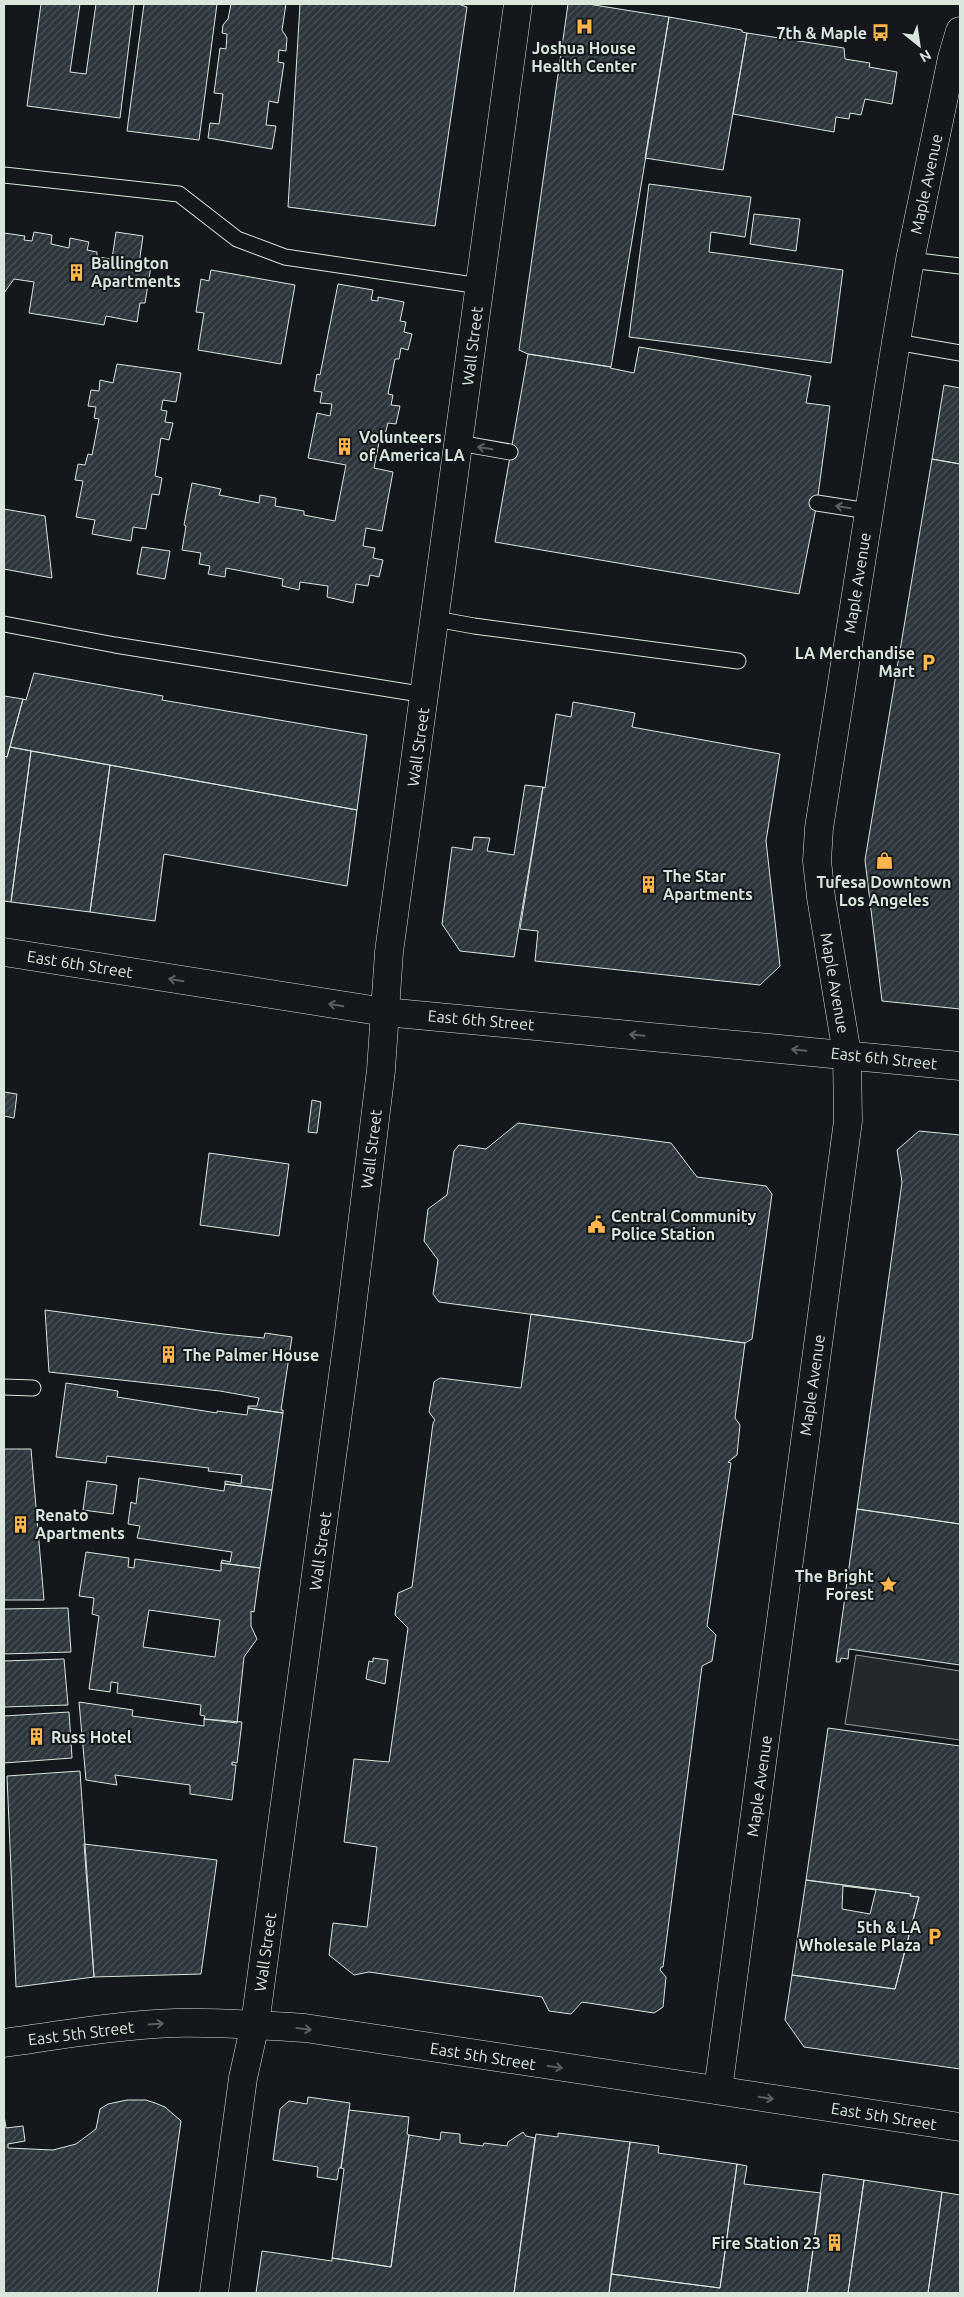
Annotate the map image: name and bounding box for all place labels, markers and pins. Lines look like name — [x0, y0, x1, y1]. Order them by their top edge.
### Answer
hospital icon: Joshua House Health Center — [574, 16, 594, 36]
bus stop icon: 7th & Maple — [871, 23, 891, 43]
place label: 7th & Maple — [776, 24, 867, 42]
place label: Joshua House Health Center — [531, 39, 637, 75]
place label: Ballington Apartments — [91, 254, 181, 290]
building icon: Ballington Apartments — [67, 262, 87, 282]
place label: Volunteers of America LA — [359, 428, 466, 464]
building icon: Volunteers of America LA — [335, 436, 355, 456]
place label: LA Merchandise Mart — [795, 644, 915, 680]
parking icon: LA Merchandise Mart — [919, 652, 939, 672]
shop icon: Tufesa Downtown Los Angeles — [874, 850, 894, 870]
place label: The Star Apartments — [663, 867, 753, 903]
place label: Tufesa Downtown Los Angeles — [817, 873, 951, 909]
building icon: The Star Apartments — [639, 875, 659, 895]
place label: Central Community Police Station — [611, 1207, 757, 1243]
public building icon: Central Community Police Station — [587, 1215, 607, 1235]
building icon: The Palmer House — [159, 1345, 179, 1365]
place label: The Palmer House — [183, 1346, 319, 1364]
place label: Renato Apartments — [35, 1506, 125, 1542]
building icon: Renato Apartments — [11, 1514, 31, 1534]
place label: The Bright Forest — [795, 1567, 874, 1603]
place icon: The Bright Forest — [878, 1575, 898, 1595]
building icon: Russ Hotel — [27, 1727, 47, 1747]
place label: Russ Hotel — [51, 1728, 132, 1746]
place label: 5th & LA Wholesale Plaza — [799, 1918, 922, 1954]
parking icon: 5th & LA Wholesale Plaza — [925, 1926, 945, 1946]
building icon: Fire Station 23 — [825, 2233, 845, 2253]
place label: Fire Station 23 — [711, 2234, 821, 2252]

